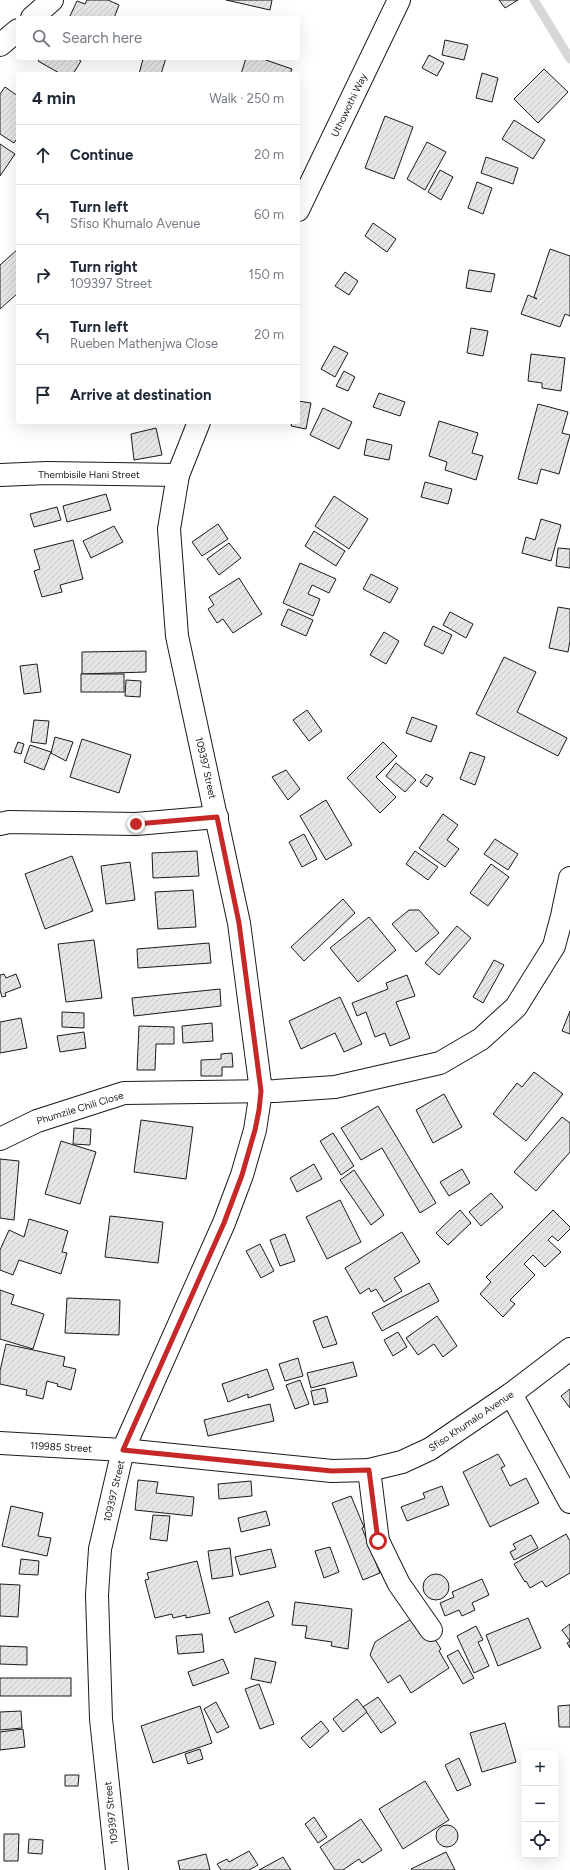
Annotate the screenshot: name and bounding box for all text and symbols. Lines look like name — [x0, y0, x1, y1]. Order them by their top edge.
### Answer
search box — [16, 16, 300, 60]
icon: search — [30, 27, 52, 49]
text: Search here — [62, 29, 142, 47]
street label: Uthowothi Way — [328, 70, 370, 139]
text: 4 min — [32, 88, 76, 108]
text: Walk · 250 m — [209, 91, 284, 106]
icon: ahead — [32, 144, 54, 166]
text: Continue — [70, 146, 133, 164]
text: 20 m — [254, 147, 284, 162]
text: Turn left — [70, 198, 128, 216]
icon: left — [32, 204, 54, 226]
text: 60 m — [254, 207, 284, 222]
text: Sfiso Khumalo Avenue — [70, 216, 200, 231]
text: Turn right — [70, 258, 138, 276]
icon: right — [32, 264, 54, 286]
text: 150 m — [249, 267, 284, 282]
text: 109397 Street — [70, 276, 152, 291]
text: Turn left — [70, 318, 128, 336]
icon: left — [32, 324, 54, 346]
text: 20 m — [254, 327, 284, 342]
text: Rueben Mathenjwa Close — [70, 336, 218, 351]
icon: arrive — [32, 384, 54, 406]
text: Arrive at destination — [70, 386, 211, 404]
street label: Thembisile Hani Street — [38, 468, 140, 481]
street label: 109397 Street — [193, 736, 219, 800]
route end — [127, 815, 145, 833]
street label: Phumzile Chili Close — [35, 1088, 126, 1127]
street label: Sfiso Khumalo Avenue — [426, 1387, 517, 1454]
street label: 119985 Street — [30, 1439, 92, 1455]
street label: 109397 Street — [101, 1459, 127, 1523]
route start — [369, 1532, 387, 1550]
map controls — [522, 1750, 558, 1858]
button: + — [522, 1750, 558, 1786]
street label: 109397 Street — [101, 1781, 121, 1845]
button: − — [522, 1786, 558, 1822]
button: locate — [522, 1822, 558, 1858]

